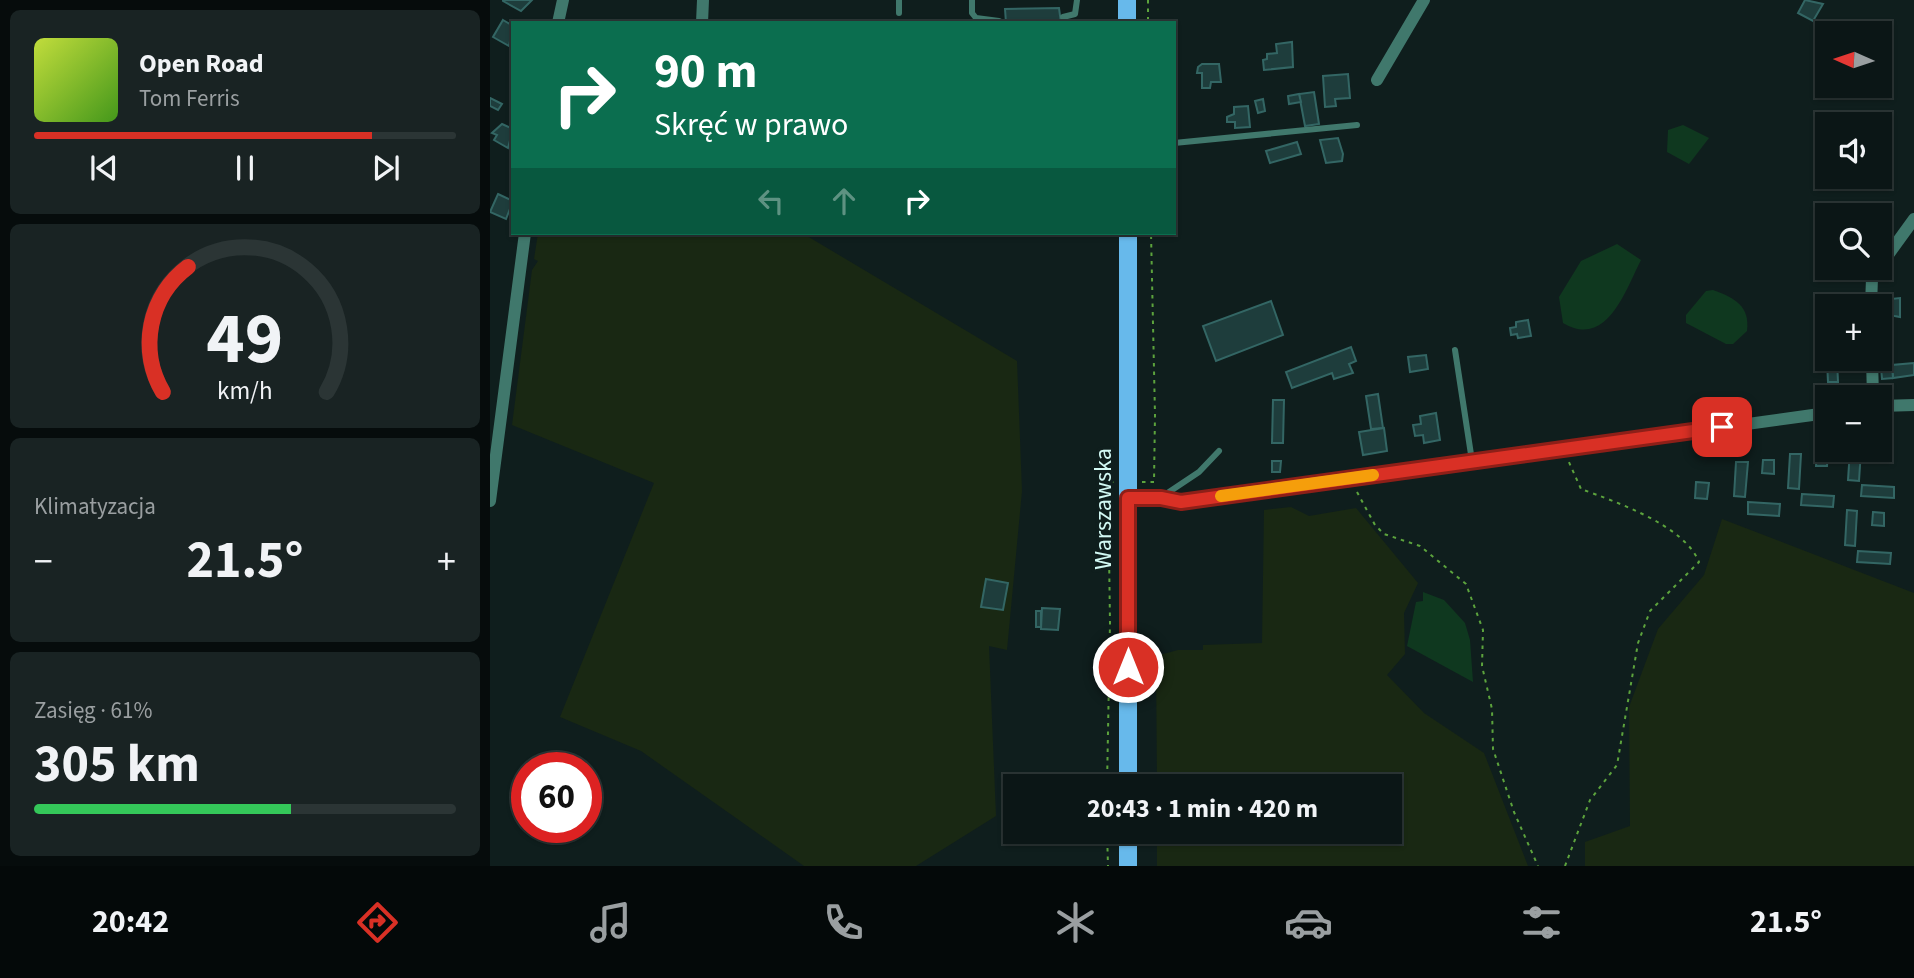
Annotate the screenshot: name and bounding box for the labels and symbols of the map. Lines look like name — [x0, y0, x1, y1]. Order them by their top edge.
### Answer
north arrow — [1815, 21, 1892, 98]
pin — [1692, 397, 1752, 457]
street label: Warszawska — [1086, 448, 1121, 570]
position arrow — [1091, 630, 1165, 704]
speed limit sign: 60 — [511, 752, 602, 843]

